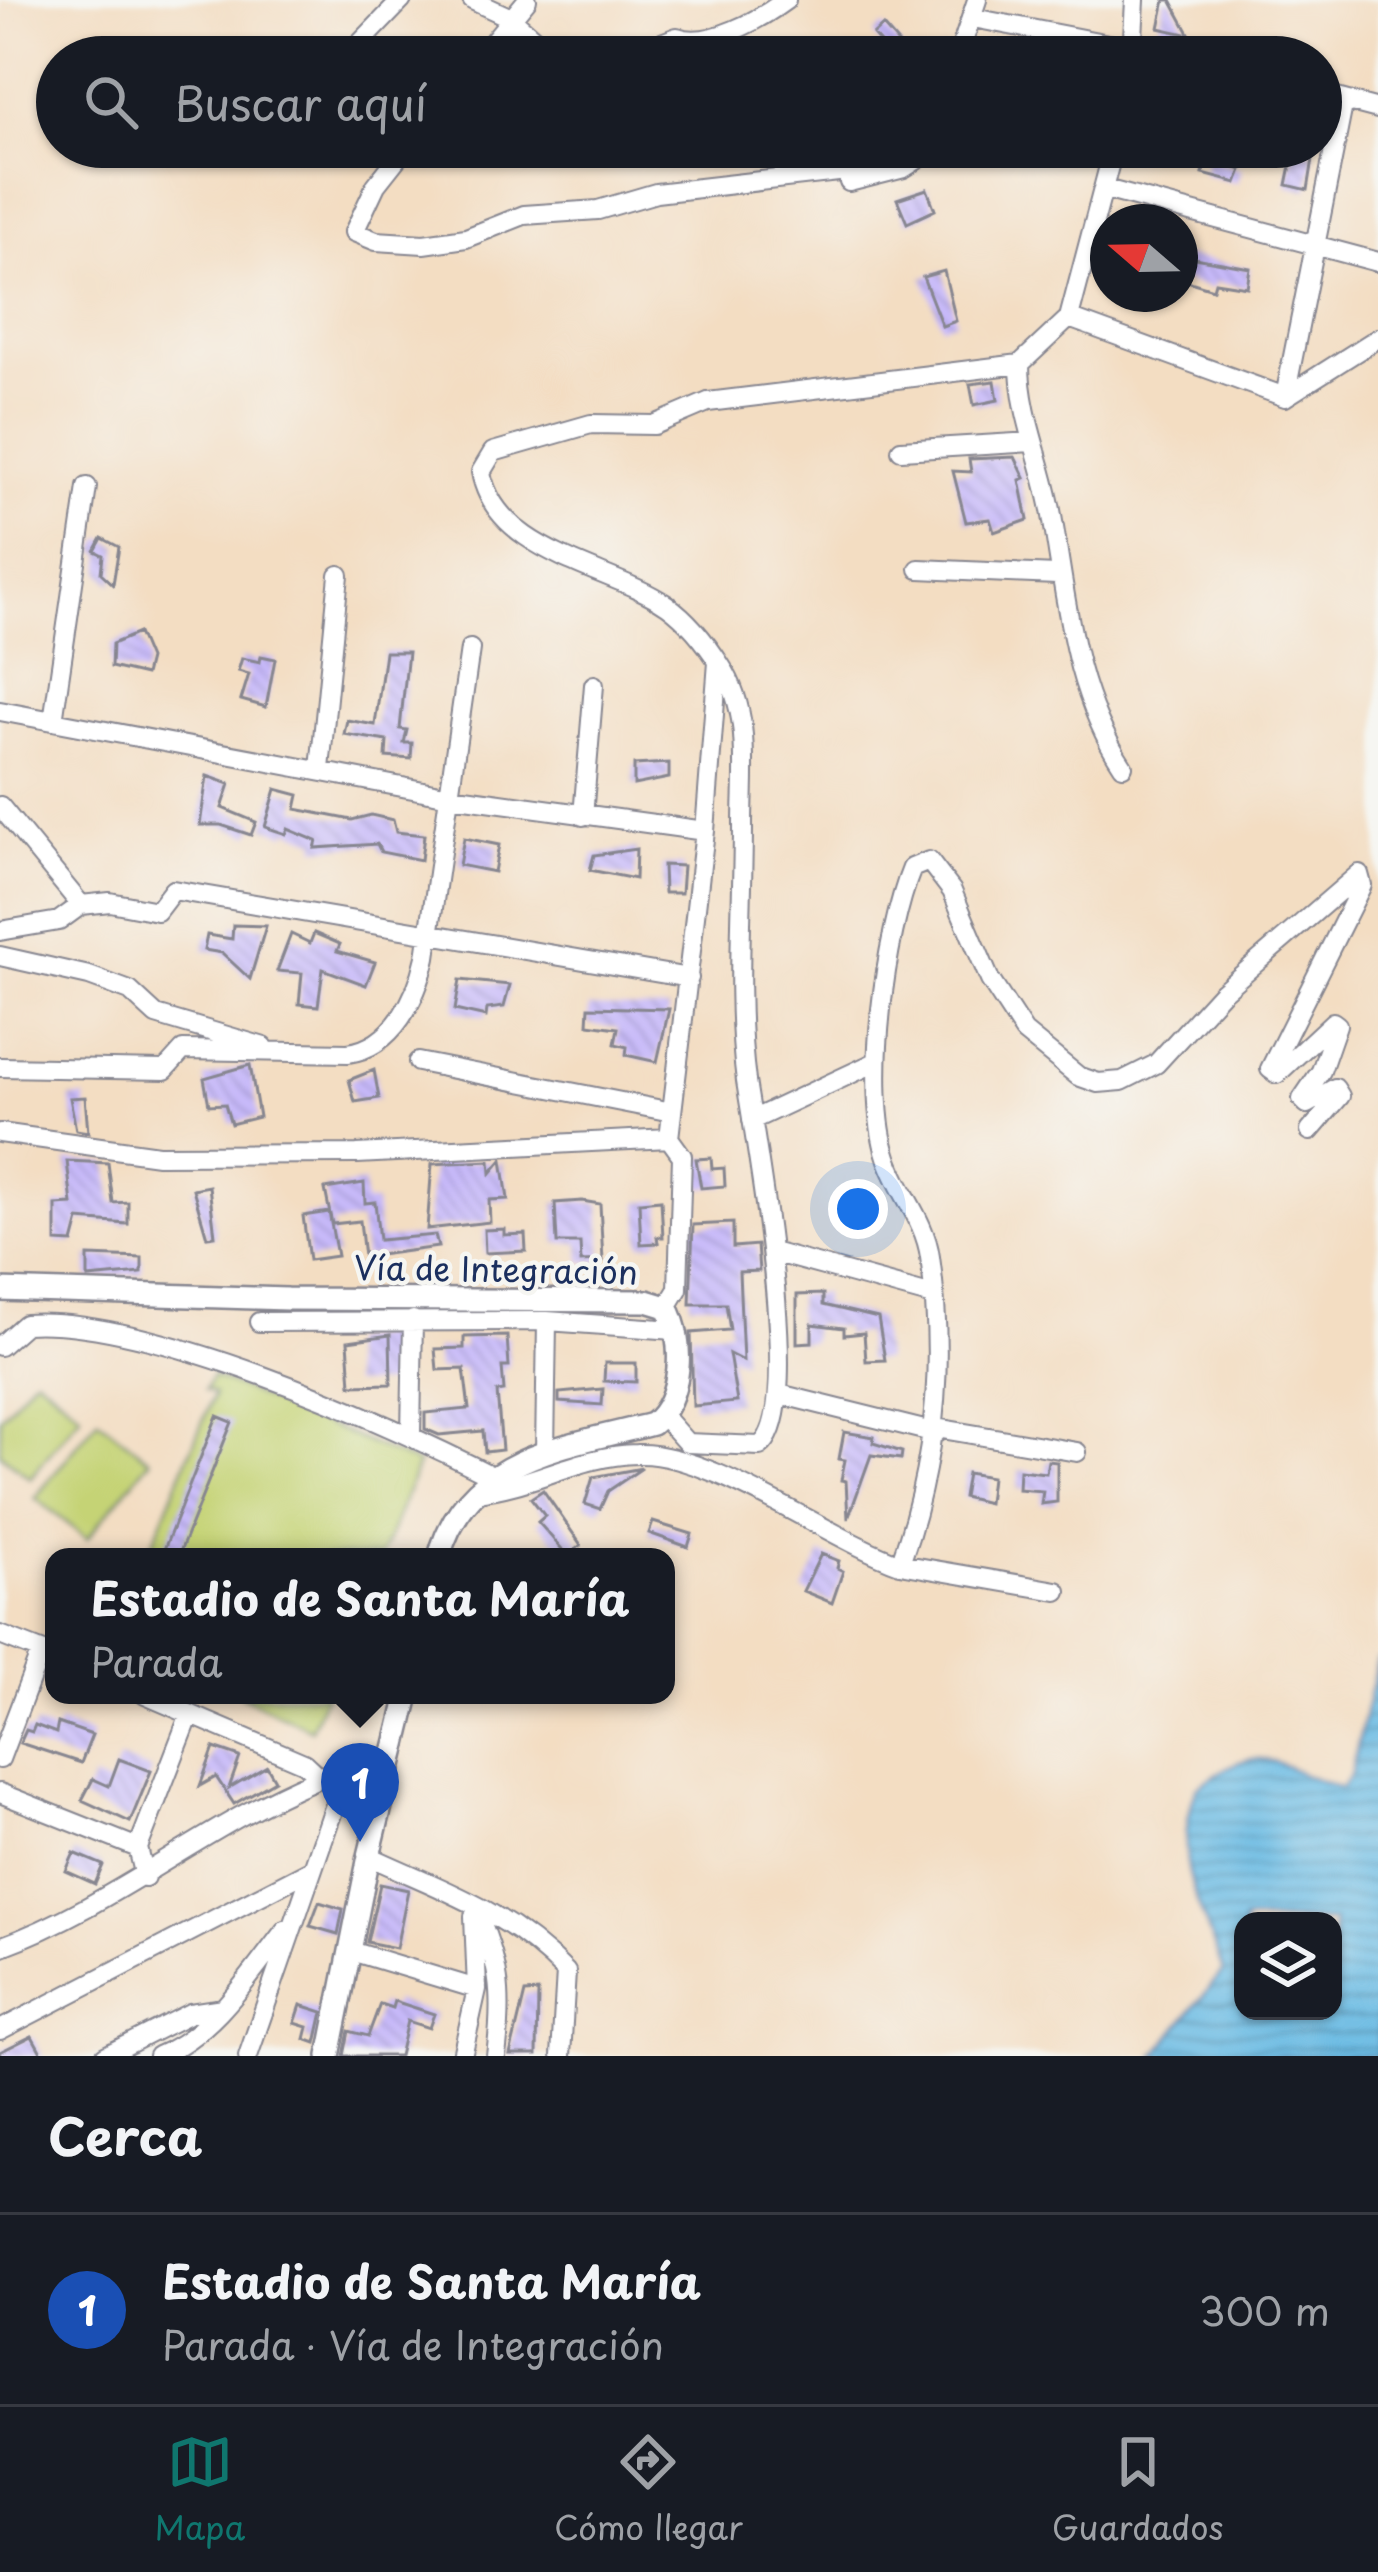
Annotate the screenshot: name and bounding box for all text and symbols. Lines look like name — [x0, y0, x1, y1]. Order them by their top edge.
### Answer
search box — [36, 36, 1342, 168]
text: Buscar aquí — [174, 68, 427, 136]
icon: search — [78, 69, 144, 135]
north arrow — [1090, 204, 1198, 312]
your location — [828, 1179, 888, 1239]
street label: Vía de Integración — [354, 1241, 638, 1295]
popup — [45, 1548, 675, 1704]
text: Estadio de Santa María — [90, 1563, 630, 1631]
text: Parada — [90, 1631, 222, 1690]
pin: 1 — [321, 1743, 399, 1842]
map controls — [1234, 1912, 1342, 2020]
button: layers — [1234, 1912, 1342, 2020]
text: Cerca — [48, 2096, 202, 2173]
text: Estadio de Santa María — [162, 2246, 701, 2314]
text: 1 — [78, 2280, 96, 2339]
text: 300 m — [1199, 2280, 1330, 2339]
text: Parada · Vía de Integración — [162, 2314, 664, 2373]
tab: Mapa — [154, 2429, 245, 2551]
tab: Cómo llegar — [554, 2429, 743, 2551]
tab: Guardados — [1052, 2429, 1224, 2551]

